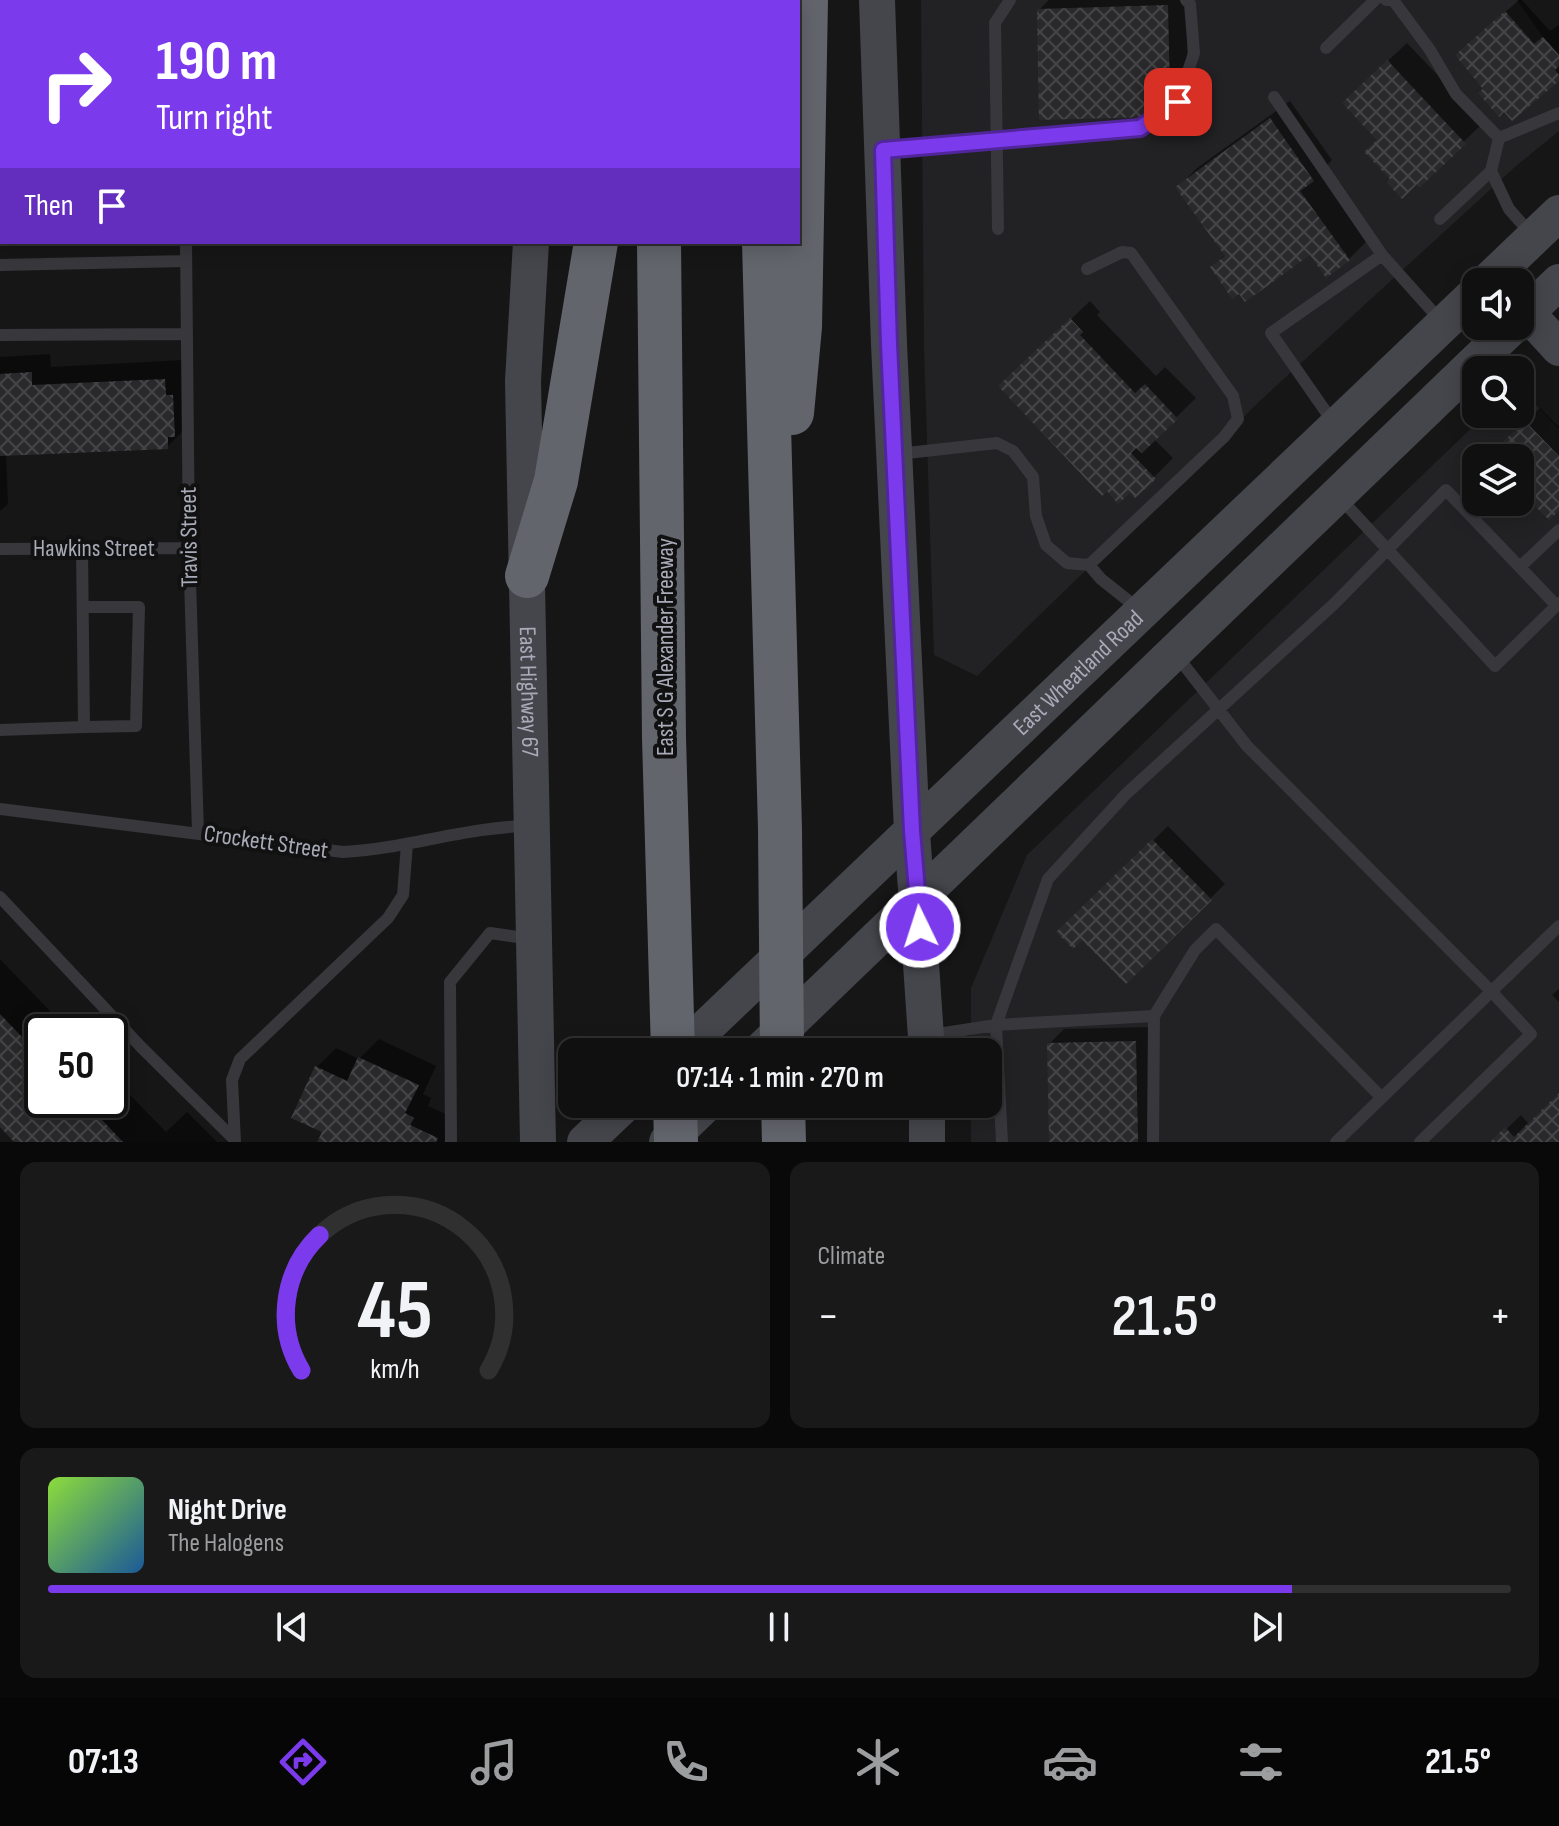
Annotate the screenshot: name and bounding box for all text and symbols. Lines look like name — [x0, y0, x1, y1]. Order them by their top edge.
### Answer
text: 190 m — [156, 29, 277, 96]
icon: right — [24, 32, 128, 136]
pin — [1144, 68, 1212, 136]
icon: arrive — [1156, 80, 1200, 124]
text: Turn right — [156, 97, 273, 140]
icon: arrive — [90, 184, 134, 228]
text: Then — [24, 188, 74, 224]
map controls — [1462, 268, 1534, 516]
button: sound — [1462, 268, 1534, 340]
button: search — [1462, 356, 1534, 428]
button: layers — [1462, 444, 1534, 516]
street label: Travis Street — [174, 487, 204, 587]
street label: Hawkins Street — [33, 534, 155, 563]
street label: East S G Alexander Freeway — [651, 538, 680, 756]
street label: East Wheatland Road — [1007, 604, 1149, 741]
street label: East Highway 67 — [513, 626, 545, 758]
street label: Crockett Street — [202, 819, 330, 865]
position arrow — [878, 885, 962, 969]
speed limit sign: 50 — [24, 1014, 128, 1118]
text: 07:14 · 1 min · 270 m — [676, 1060, 884, 1096]
text: Climate — [818, 1241, 885, 1272]
text: 45 — [357, 1262, 432, 1362]
text: 21.5° — [1111, 1281, 1217, 1353]
text: − — [818, 1290, 839, 1343]
text: + — [1489, 1290, 1511, 1343]
text: km/h — [370, 1352, 419, 1387]
text: Night Drive — [168, 1492, 287, 1528]
text: The Halogens — [168, 1528, 284, 1559]
icon: previous — [270, 1605, 314, 1649]
icon: pause — [757, 1605, 801, 1649]
icon: next — [1245, 1605, 1289, 1649]
icon: directions — [275, 1734, 331, 1790]
icon: music — [466, 1734, 522, 1790]
icon: phone — [658, 1734, 714, 1790]
icon: climate — [850, 1734, 906, 1790]
icon: car — [1042, 1734, 1098, 1790]
icon: filters — [1233, 1734, 1289, 1790]
text: 07:13 — [68, 1741, 139, 1784]
text: 21.5° — [1425, 1741, 1491, 1784]

